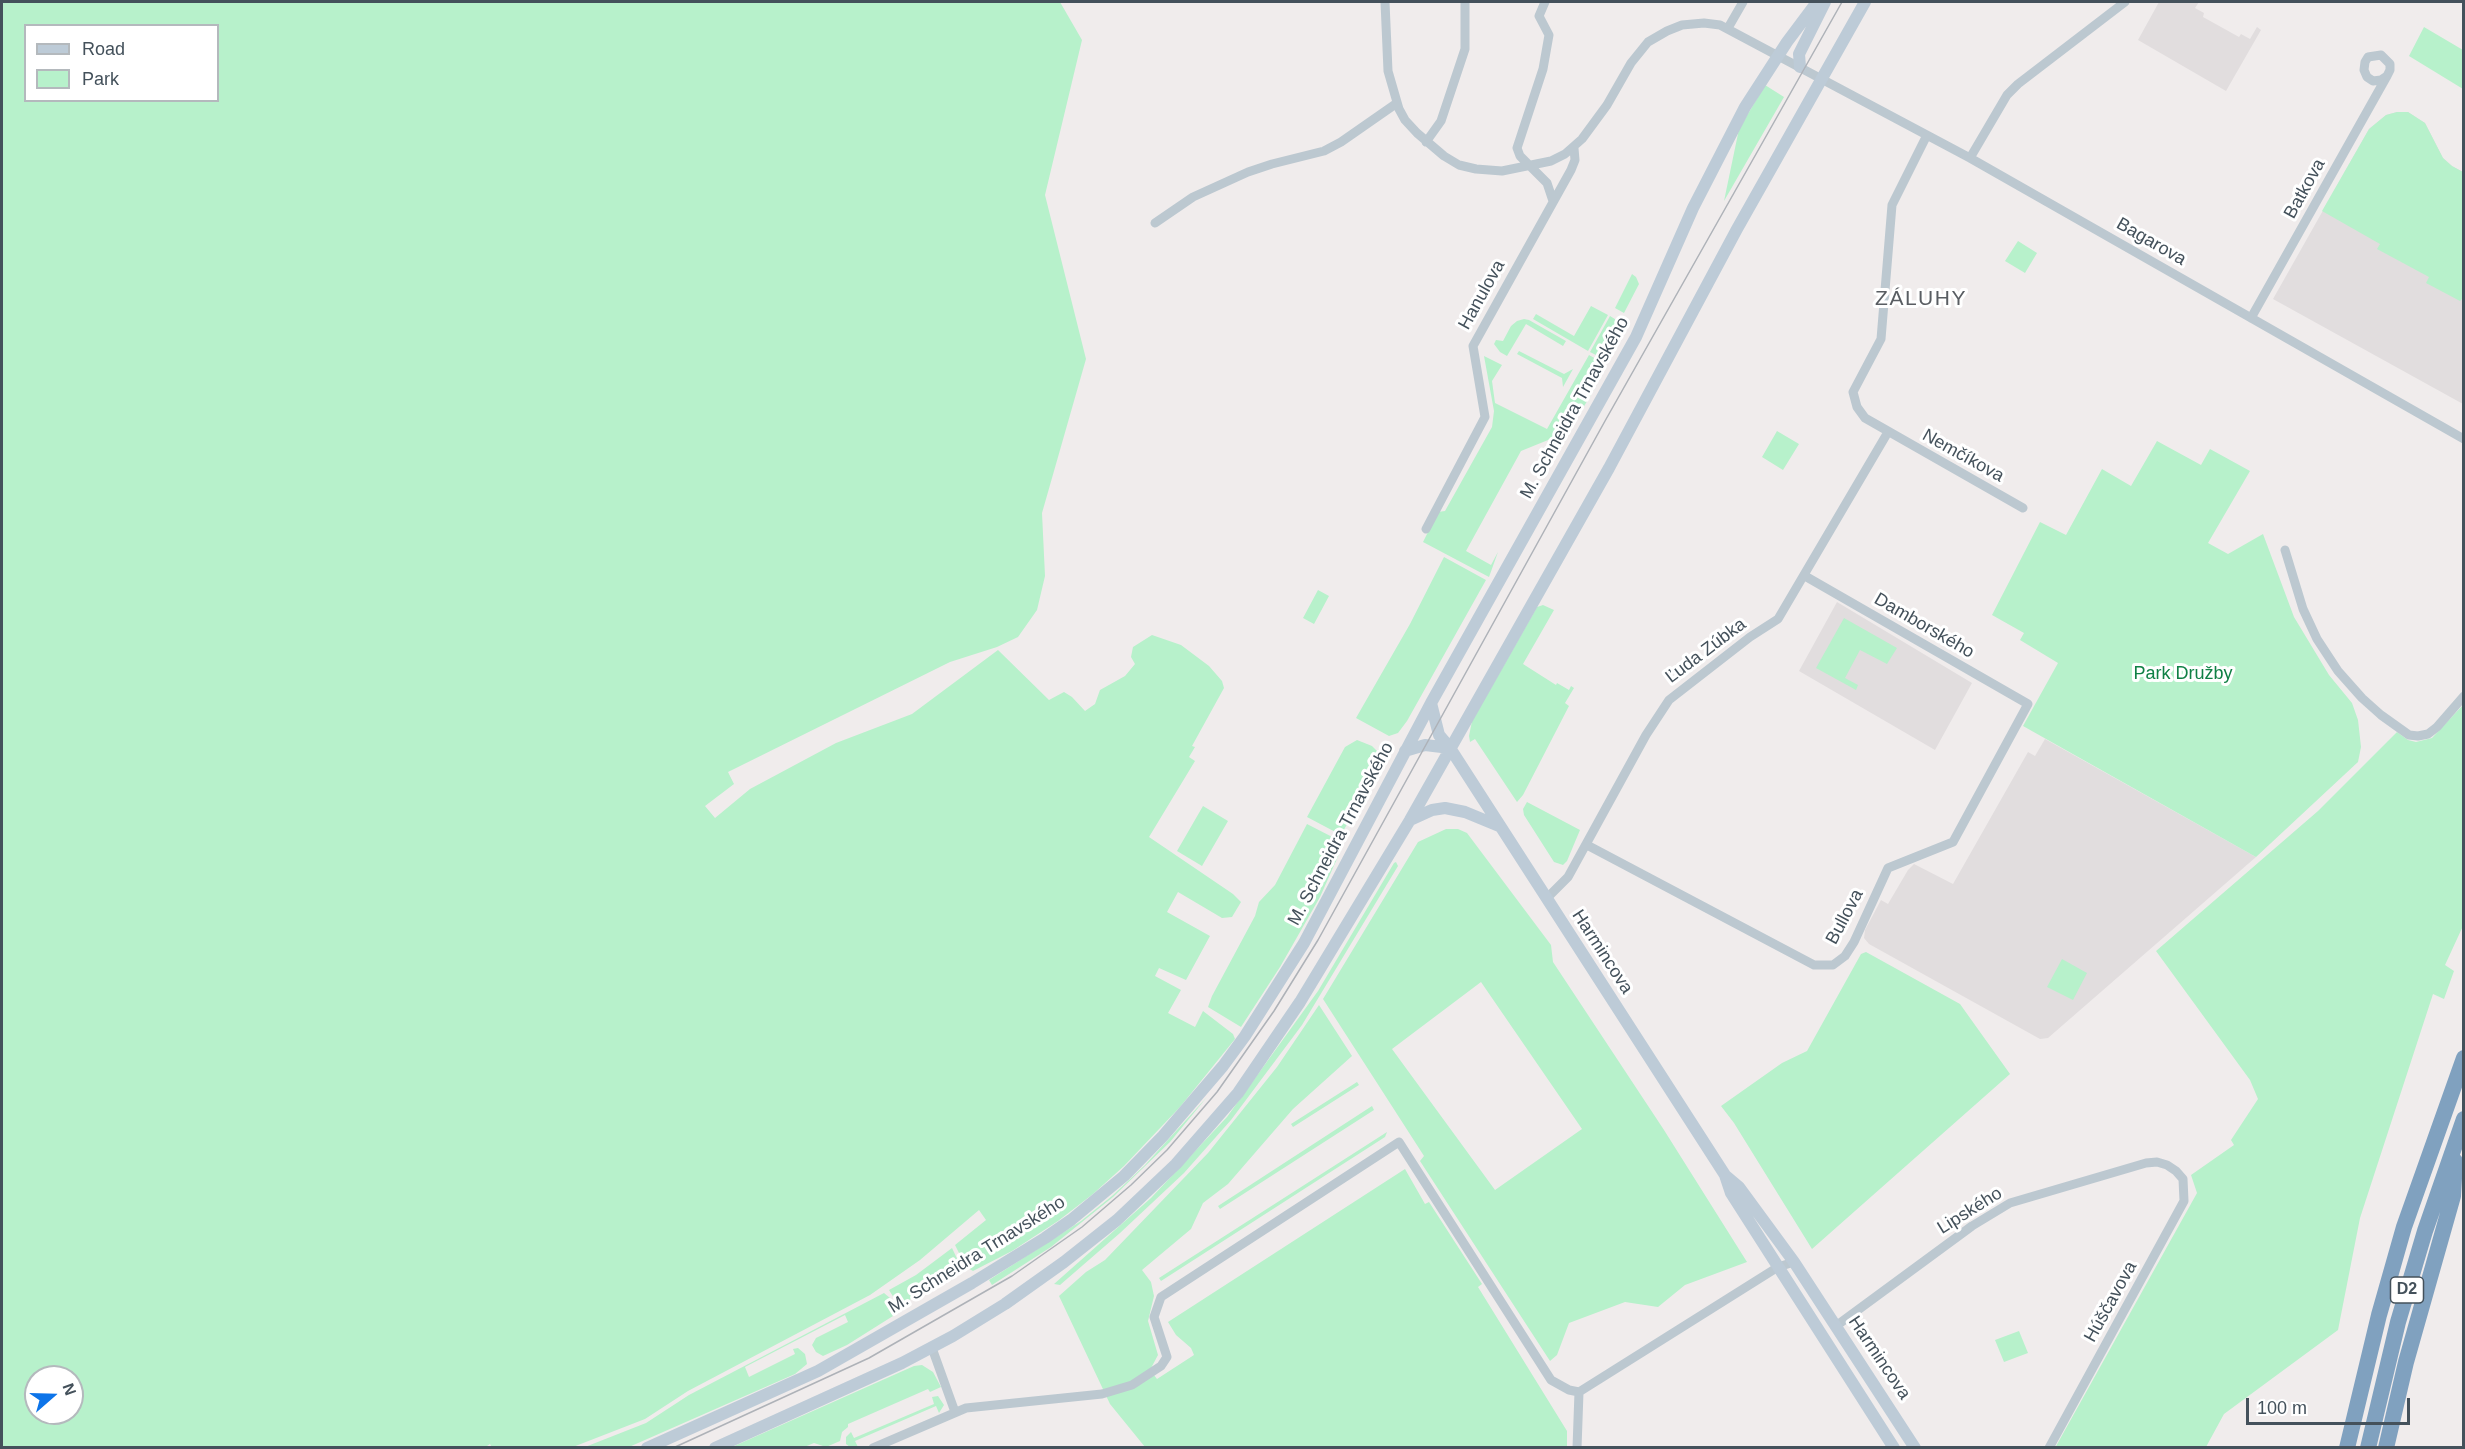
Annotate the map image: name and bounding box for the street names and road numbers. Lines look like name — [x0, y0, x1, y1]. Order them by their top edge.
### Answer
street label: Batkova — [2280, 155, 2330, 223]
street label: Bagarova — [2112, 213, 2190, 271]
street label: Hanulova — [1454, 257, 1510, 333]
street label: M. Schneidra Trnavského — [1516, 313, 1634, 503]
street label: Nemčíkova — [1918, 425, 2008, 487]
street label: Damborského — [1870, 589, 1978, 663]
street label: Ľuda Zúbka — [1662, 614, 1750, 688]
street label: M. Schneidra Trnavského — [1283, 739, 1399, 929]
street label: Bullova — [1822, 886, 1868, 948]
street label: Harmincova — [1567, 906, 1637, 998]
street label: Lipského — [1934, 1183, 2006, 1239]
street label: M. Schneidra Trnavského — [885, 1192, 1069, 1318]
street label: Húščavova — [2080, 1258, 2142, 1346]
road number: D2 — [2390, 1277, 2424, 1303]
street label: Harmincova — [1843, 1312, 1915, 1404]

